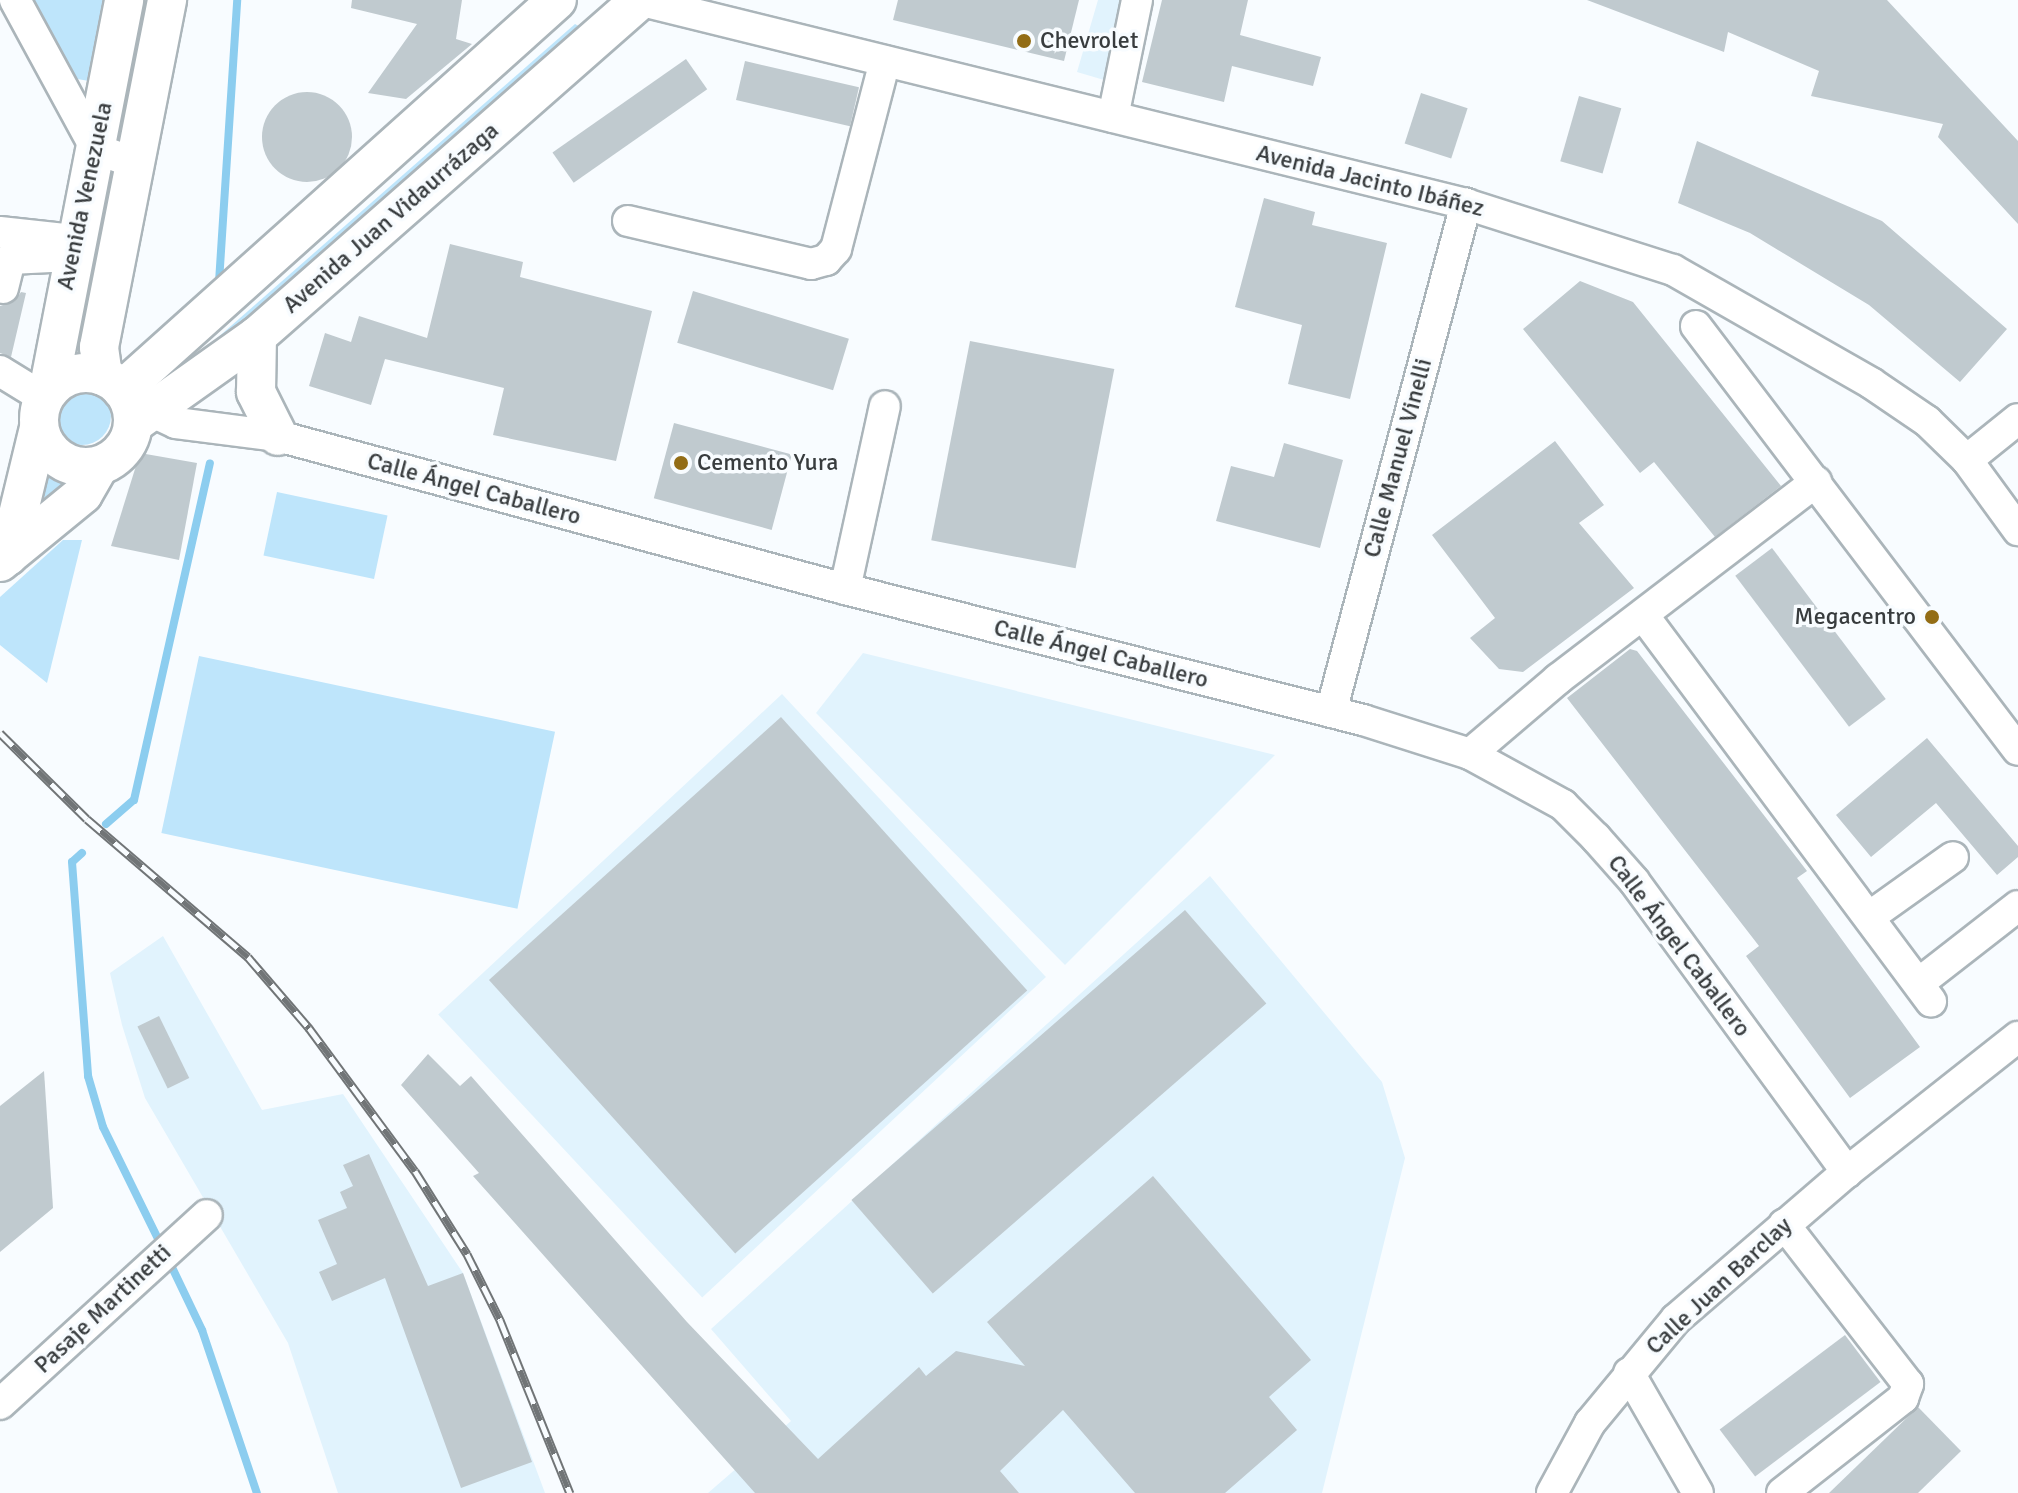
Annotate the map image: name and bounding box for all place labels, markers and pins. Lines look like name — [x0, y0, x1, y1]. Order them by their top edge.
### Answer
place label: Chevrolet — [1040, 27, 1138, 55]
marker: Chevrolet — [1015, 32, 1033, 50]
place label: Cemento Yura — [697, 449, 839, 477]
marker: Cemento Yura — [672, 454, 690, 472]
place label: Megacentro — [1794, 603, 1916, 631]
marker: Megacentro — [1923, 608, 1941, 626]

